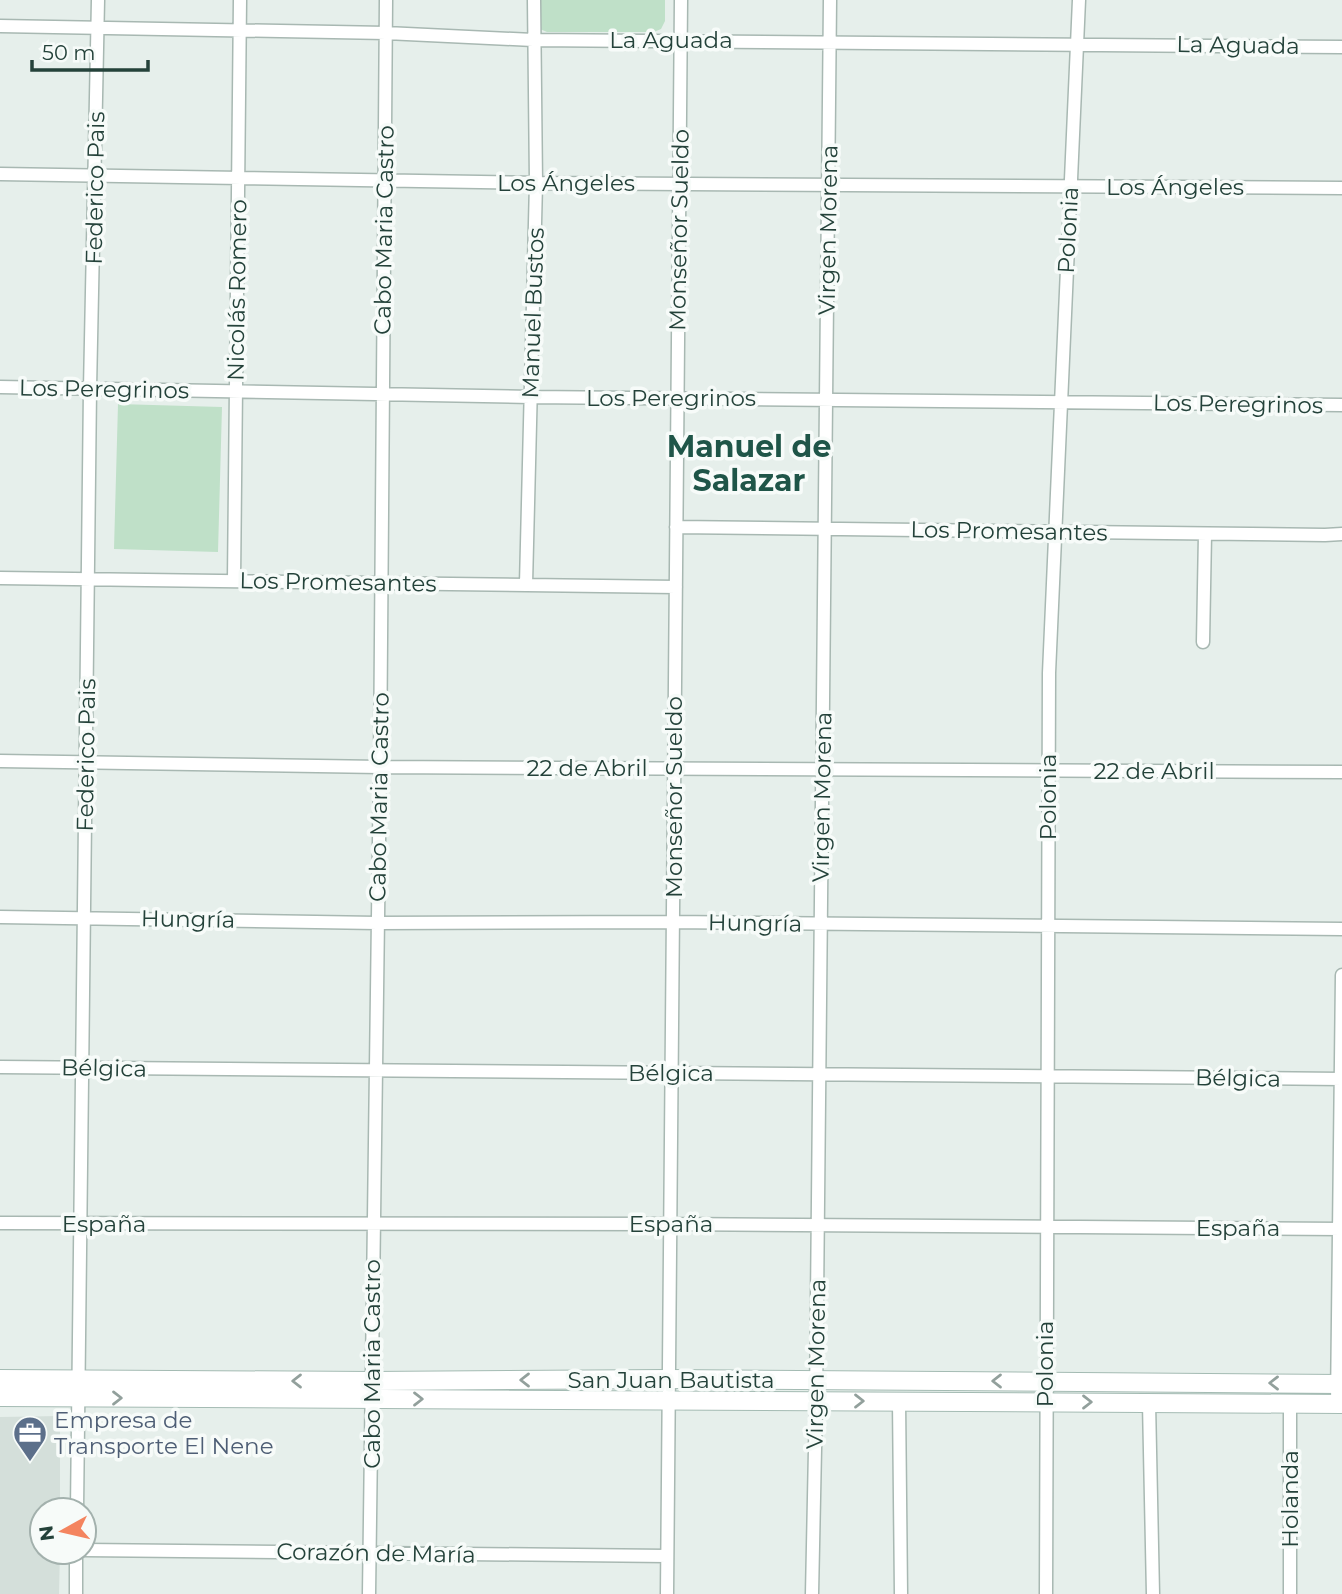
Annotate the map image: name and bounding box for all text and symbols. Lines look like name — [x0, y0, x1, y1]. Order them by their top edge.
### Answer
street label: La Aguada — [609, 26, 733, 54]
scale bar — [32, 28, 147, 72]
street label: La Aguada — [1176, 30, 1300, 60]
text: 50 m — [42, 40, 96, 65]
street label: Federico Pais — [80, 111, 110, 265]
street label: Cabo Maria Castro — [368, 125, 400, 335]
street label: Monseñor Sueldo — [663, 129, 695, 331]
street label: Virgen Morena — [813, 145, 843, 315]
street label: Los Ángeles — [497, 169, 635, 197]
street label: Los Ángeles — [1106, 173, 1244, 201]
street label: Polonia — [1052, 186, 1084, 274]
street label: Nicolás Romero — [221, 199, 253, 381]
street label: Manuel Bustos — [516, 227, 550, 399]
street label: Los Peregrinos — [19, 374, 189, 404]
street label: Los Peregrinos — [586, 384, 756, 412]
street label: Los Peregrinos — [1153, 389, 1323, 419]
district label: Manuel de Salazar — [667, 428, 831, 499]
street label: Los Promesantes — [910, 515, 1108, 547]
street label: Los Promesantes — [239, 566, 437, 598]
street label: Federico Pais — [71, 678, 101, 832]
street label: Cabo Maria Castro — [363, 692, 395, 902]
street label: Monseñor Sueldo — [660, 696, 688, 898]
street label: Virgen Morena — [807, 712, 837, 882]
street label: 22 de Abril — [526, 754, 648, 782]
street label: Polonia — [1034, 754, 1062, 840]
street label: 22 de Abril — [1093, 757, 1215, 785]
street label: Hungría — [141, 904, 235, 934]
street label: Hungría — [708, 908, 802, 938]
street label: Bélgica — [61, 1053, 147, 1083]
street label: Bélgica — [628, 1059, 714, 1087]
street label: Bélgica — [1195, 1063, 1281, 1093]
street label: España — [62, 1210, 146, 1238]
street label: España — [629, 1210, 713, 1238]
street label: España — [1196, 1214, 1280, 1242]
street label: Cabo Maria Castro — [358, 1259, 386, 1469]
street label: Virgen Morena — [801, 1279, 831, 1449]
street label: Polonia — [1031, 1321, 1059, 1407]
street label: San Juan Bautista — [568, 1366, 774, 1394]
one-way arrow — [519, 1372, 530, 1388]
one-way arrow — [292, 1373, 302, 1389]
one-way arrow — [992, 1373, 1002, 1389]
one-way arrow — [1268, 1375, 1279, 1391]
one-way arrow — [112, 1390, 123, 1406]
one-way arrow — [413, 1391, 424, 1407]
one-way arrow — [855, 1393, 865, 1409]
one-way arrow — [1082, 1395, 1093, 1410]
place label: Empresa de Transporte El Nene — [54, 1406, 274, 1460]
office icon: Empresa de Transporte El Nene — [11, 1414, 49, 1463]
street label: Holanda — [1276, 1450, 1304, 1548]
north arrow — [28, 1496, 98, 1566]
text: N — [34, 1524, 59, 1543]
street label: Corazón de María — [276, 1537, 476, 1569]

